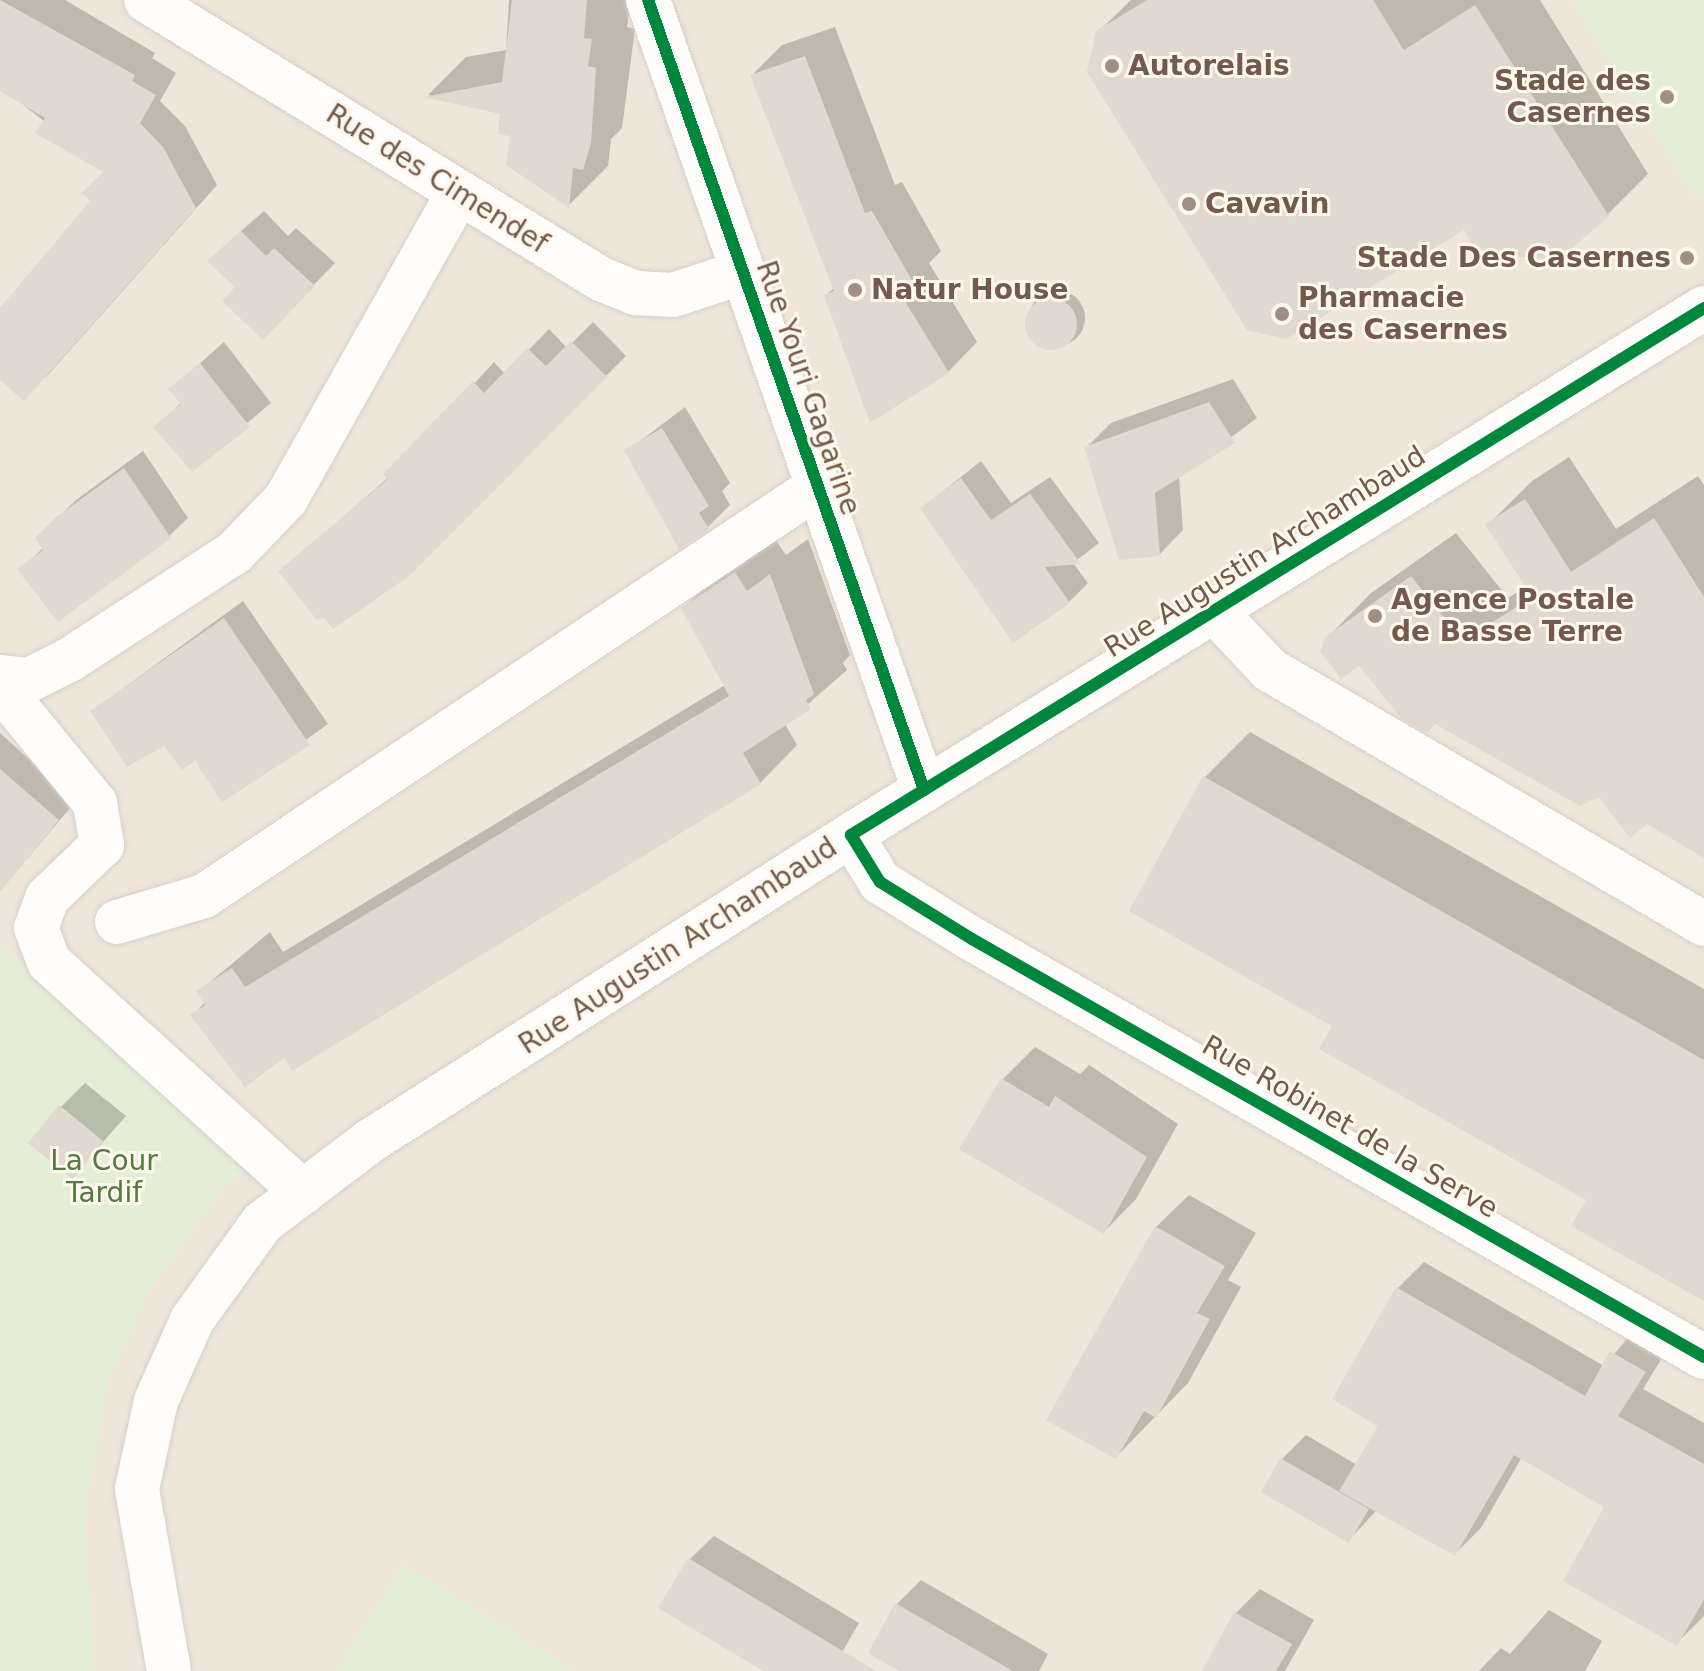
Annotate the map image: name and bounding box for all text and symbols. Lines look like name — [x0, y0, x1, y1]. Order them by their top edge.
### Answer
place label: Autorelais — [1128, 49, 1290, 83]
marker: Autorelais — [1103, 57, 1121, 75]
place label: Stade des Casernes — [1494, 64, 1651, 130]
marker: Stade des Casernes — [1658, 88, 1676, 106]
street label: Rue des Cimendef — [320, 97, 554, 261]
place label: Cavavin — [1205, 187, 1329, 221]
marker: Cavavin — [1180, 195, 1198, 213]
place label: Stade Des Casernes — [1357, 241, 1671, 275]
marker: Stade Des Casernes — [1678, 249, 1696, 267]
street label: Rue Youri Gagarine — [749, 257, 867, 519]
place label: Natur House — [871, 273, 1068, 307]
marker: Natur House — [846, 281, 864, 299]
place label: Pharmacie des Casernes — [1298, 281, 1508, 347]
marker: Pharmacie des Casernes — [1273, 305, 1291, 323]
street label: Rue Augustin Archambaud — [1098, 439, 1432, 665]
place label: Agence Postale de Basse Terre — [1391, 583, 1634, 649]
marker: Agence Postale de Basse Terre — [1366, 607, 1384, 625]
street label: Rue Augustin Archambaud — [513, 830, 843, 1062]
street label: Rue Robinet de la Serve — [1196, 1028, 1504, 1226]
park label: La Cour Tardif — [50, 1144, 158, 1210]

